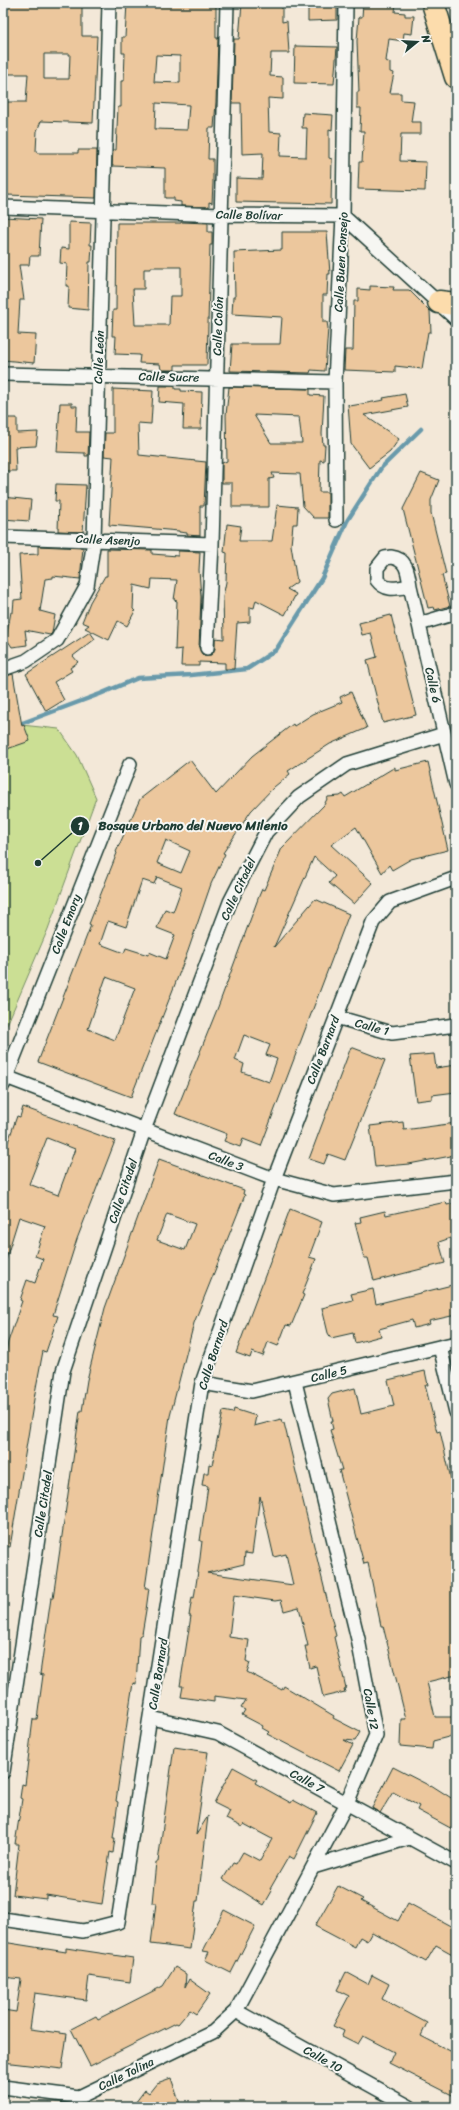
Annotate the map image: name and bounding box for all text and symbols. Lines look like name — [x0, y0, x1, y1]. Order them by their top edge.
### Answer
north arrow — [397, 22, 437, 62]
text: N — [416, 32, 436, 46]
street label: Calle Bolívar — [216, 203, 284, 227]
street label: Calle Buen Consejo — [327, 211, 355, 313]
street label: Calle Colón — [206, 296, 230, 356]
street label: Calle León — [87, 329, 111, 384]
street label: Calle Sucre — [138, 365, 200, 389]
street label: Calle Asenjo — [75, 528, 141, 552]
street label: Calle 6 — [418, 665, 448, 705]
callout: Bosque Urbano del Nuevo Milenio — [70, 813, 295, 838]
text: Bosque Urbano del Nuevo Milenio — [98, 814, 288, 837]
text: 1 — [77, 815, 83, 837]
street label: Calle Citadel — [214, 853, 262, 924]
street label: Calle Emory — [45, 890, 88, 957]
street label: Calle Barnard — [300, 1012, 346, 1088]
street label: Calle 1 — [352, 1012, 392, 1042]
street label: Calle 3 — [205, 1144, 247, 1178]
street label: Calle Citadel — [102, 1155, 145, 1226]
street label: Calle Barnard — [191, 1317, 235, 1393]
street label: Calle 5 — [308, 1359, 350, 1389]
street label: Calle Citadel — [27, 1469, 59, 1539]
street label: Calle Barnard — [142, 1636, 175, 1711]
street label: Calle 12 — [357, 1687, 385, 1732]
street label: Calle 7 — [286, 1763, 329, 1800]
street label: Calle 10 — [299, 2039, 347, 2079]
street label: Calle Tolina — [94, 2051, 159, 2097]

